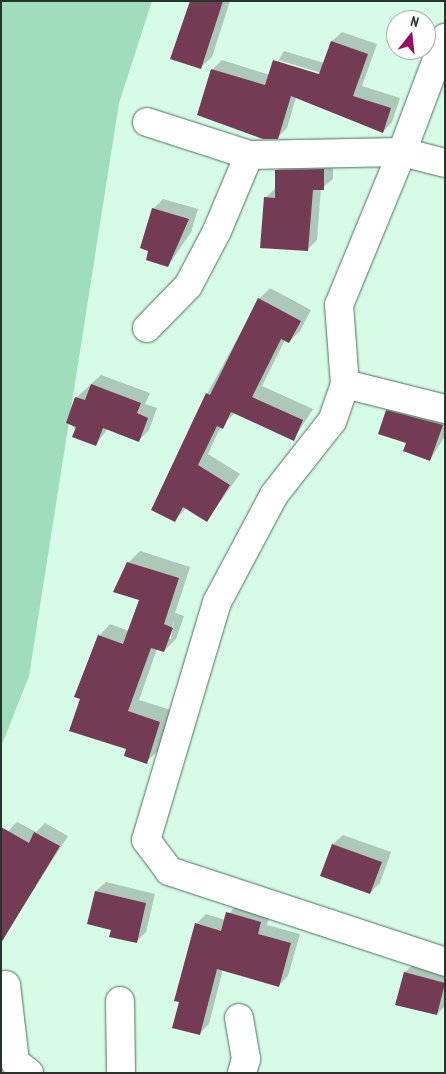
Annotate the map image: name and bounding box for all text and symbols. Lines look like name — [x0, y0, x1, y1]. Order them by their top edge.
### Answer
north arrow — [386, 10, 436, 60]
text: N — [409, 12, 421, 31]

